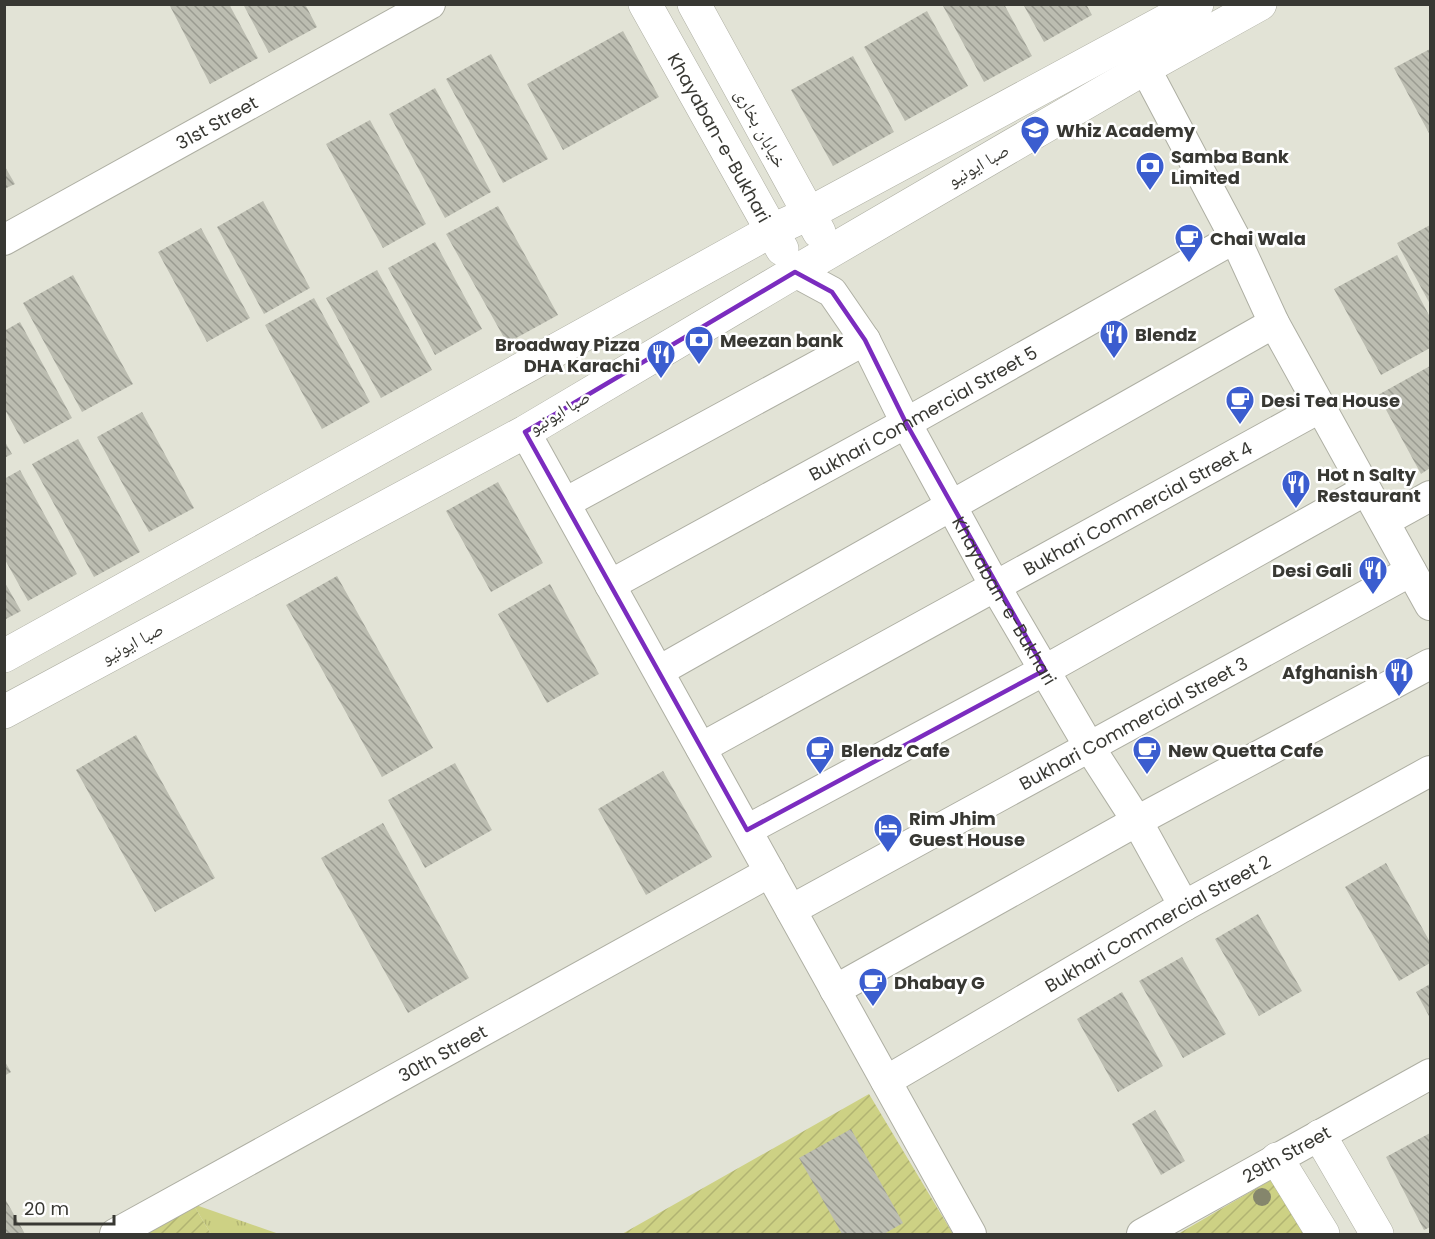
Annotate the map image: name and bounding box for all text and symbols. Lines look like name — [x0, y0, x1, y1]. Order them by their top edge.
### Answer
street label: Khayaban-e-Bukhari — [662, 48, 777, 227]
street label: خیابان بخاری — [729, 84, 793, 172]
street label: 31st Street — [171, 90, 262, 155]
school or university icon: Whiz Academy — [1019, 114, 1051, 156]
place label: Whiz Academy — [1056, 118, 1196, 143]
street label: صبا ایونیو — [943, 137, 1013, 193]
place label: Samba Bank Limited — [1171, 144, 1290, 190]
bank icon: Samba Bank Limited — [1134, 150, 1166, 192]
cafe icon: Chai Wala — [1173, 222, 1205, 264]
place label: Chai Wala — [1210, 226, 1306, 251]
restaurant icon: Blendz — [1098, 318, 1130, 360]
place label: Blendz — [1135, 322, 1197, 347]
bank icon: Meezan bank — [683, 324, 715, 366]
place label: Meezan bank — [720, 328, 844, 353]
place label: Broadway Pizza DHA Karachi — [495, 332, 640, 378]
restaurant icon: Broadway Pizza DHA Karachi — [645, 338, 677, 380]
street label: Bukhari Commercial Street 5 — [804, 339, 1041, 486]
street label: صبا ایونیو — [524, 384, 594, 440]
cafe icon: Desi Tea House — [1224, 384, 1256, 426]
place label: Desi Tea House — [1261, 388, 1400, 413]
street label: Bukhari Commercial Street 4 — [1018, 435, 1256, 581]
place label: Hot n Salty Restaurant — [1317, 462, 1421, 508]
restaurant icon: Hot n Salty Restaurant — [1280, 468, 1312, 510]
street label: Khayaban-e-Bukhari — [947, 512, 1063, 689]
restaurant icon: Desi Gali — [1357, 554, 1389, 596]
place label: Desi Gali — [1272, 558, 1352, 583]
street label: صبا ایونیو — [96, 616, 168, 670]
street label: Bukhari Commercial Street 3 — [1014, 650, 1252, 795]
restaurant icon: Afghanish — [1383, 656, 1415, 698]
place label: Afghanish — [1282, 660, 1378, 685]
cafe icon: Blendz Cafe — [804, 734, 836, 776]
cafe icon: New Quetta Cafe — [1131, 734, 1163, 776]
place label: Blendz Cafe — [841, 738, 950, 763]
place label: New Quetta Cafe — [1168, 738, 1324, 763]
place label: Rim Jhim Guest House — [909, 806, 1025, 852]
hotel icon: Rim Jhim Guest House — [872, 812, 904, 854]
street label: Bukhari Commercial Street 2 — [1040, 848, 1275, 998]
cafe icon: Dhabay G — [857, 966, 889, 1008]
place label: Dhabay G — [894, 970, 985, 995]
street label: 30th Street — [394, 1019, 491, 1088]
street label: 29th Street — [1238, 1119, 1335, 1188]
scale bar — [15, 1188, 114, 1226]
text: 20 m — [24, 1196, 69, 1221]

